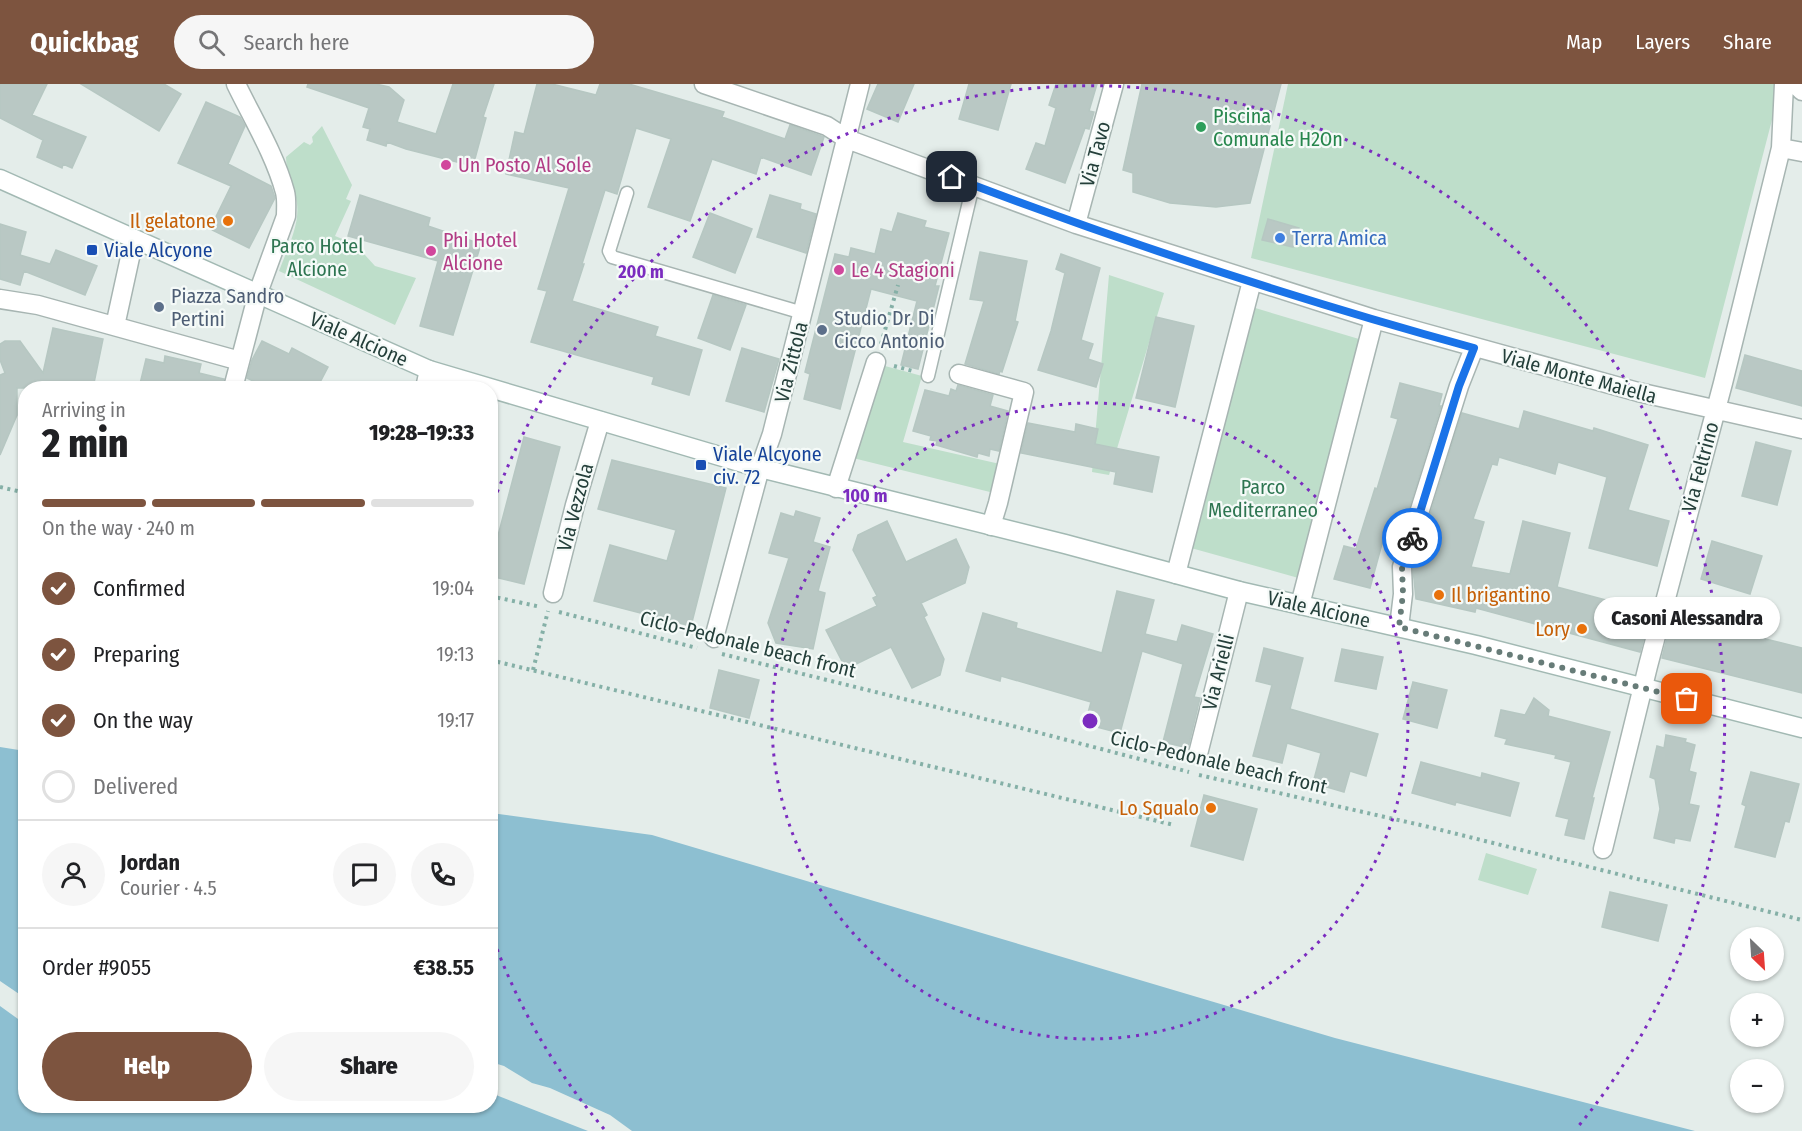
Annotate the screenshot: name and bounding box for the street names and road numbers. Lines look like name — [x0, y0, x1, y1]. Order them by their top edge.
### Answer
street label: Via Tavo — [1075, 119, 1115, 189]
street label: Viale Alcione — [306, 307, 412, 371]
street label: Via Zittola — [769, 319, 813, 405]
street label: Viale Monte Maiella — [1499, 344, 1659, 408]
street label: Via Feltrino — [1676, 419, 1724, 515]
street label: Via Vezzola — [552, 460, 598, 554]
street label: Viale Alcione — [1265, 586, 1373, 632]
street label: Ciclo-Pedonale beach front — [637, 606, 859, 683]
street label: Via Arielli — [1197, 631, 1239, 713]
street label: Ciclo-Pedonale beach front — [1108, 725, 1330, 799]

